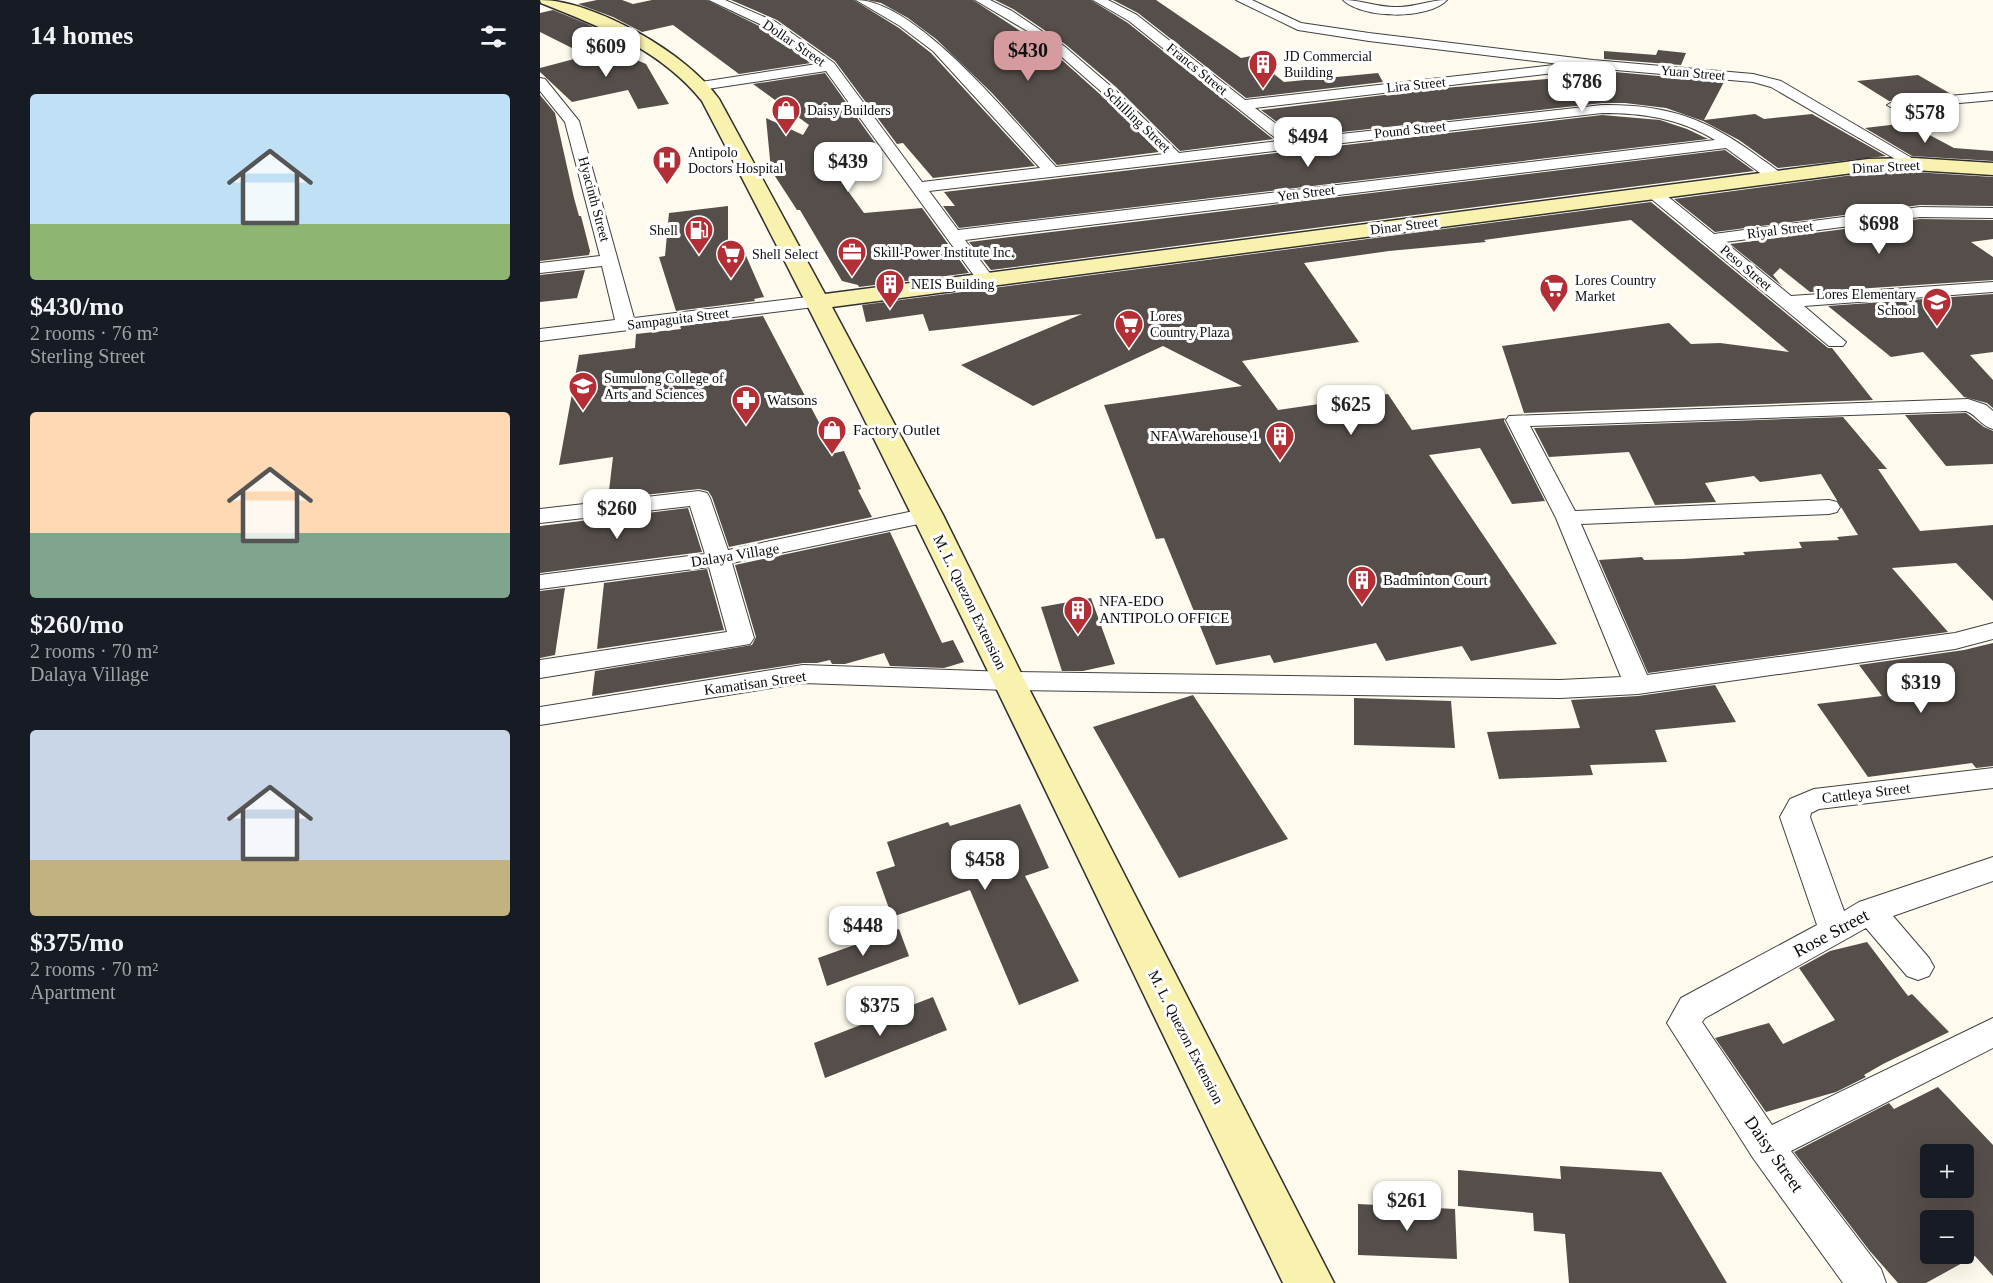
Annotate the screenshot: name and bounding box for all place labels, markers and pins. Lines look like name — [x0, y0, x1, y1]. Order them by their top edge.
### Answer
pin: $609 — [570, 27, 642, 78]
pin: $430 — [992, 31, 1064, 82]
building icon: JD Commercial Building — [1247, 48, 1279, 90]
place label: JD Commercial Building — [1284, 49, 1372, 80]
pin: $786 — [1546, 62, 1618, 113]
pin: $578 — [1889, 93, 1961, 144]
shop icon: Daisy Builders — [770, 94, 802, 136]
place label: Daisy Builders — [807, 103, 891, 118]
pin: $494 — [1272, 117, 1344, 168]
pin: $439 — [812, 142, 884, 193]
hospital icon: Antipolo Doctors Hospital — [651, 144, 683, 186]
place label: Antipolo Doctors Hospital — [688, 145, 783, 176]
pin: $698 — [1843, 204, 1915, 255]
fuel station icon: Shell — [683, 214, 715, 256]
place label: Shell — [649, 223, 678, 238]
office icon: Skill-Power Institute Inc. — [836, 236, 868, 278]
supermarket icon: Shell Select — [715, 238, 747, 280]
place label: Skill-Power Institute Inc. — [873, 245, 1014, 260]
place label: Shell Select — [752, 247, 819, 262]
building icon: NEIS Building — [874, 268, 906, 310]
supermarket icon: Lores Country Market — [1538, 272, 1570, 314]
place label: Lores Country Market — [1575, 273, 1656, 304]
place label: NEIS Building — [911, 277, 995, 292]
school or university icon: Lores Elementary School — [1921, 286, 1953, 328]
place label: Lores Elementary School — [1816, 287, 1916, 318]
supermarket icon: Lores Country Plaza — [1113, 308, 1145, 350]
place label: Lores Country Plaza — [1150, 309, 1230, 340]
school or university icon: Sumulong College of Arts and Sciences — [567, 370, 599, 412]
place label: Sumulong College of Arts and Sciences — [604, 371, 724, 402]
pharmacy icon: Watsons — [730, 384, 762, 426]
pin: $625 — [1315, 385, 1387, 436]
place label: Watsons — [767, 392, 818, 408]
shop icon: Factory Outlet — [816, 414, 848, 456]
building icon: NFA Warehouse 1 — [1264, 420, 1296, 462]
place label: Factory Outlet — [853, 422, 941, 438]
place label: NFA Warehouse 1 — [1150, 428, 1259, 444]
pin: $260 — [581, 489, 653, 540]
building icon: Badminton Court — [1346, 564, 1378, 606]
place label: Badminton Court — [1383, 572, 1488, 588]
place label: NFA-EDO ANTIPOLO OFFICE — [1099, 593, 1229, 626]
building icon: NFA-EDO ANTIPOLO OFFICE — [1062, 594, 1094, 636]
pin: $319 — [1885, 663, 1957, 714]
pin: $458 — [949, 840, 1021, 891]
pin: $448 — [827, 906, 899, 957]
pin: $375 — [844, 986, 916, 1037]
pin: $261 — [1371, 1181, 1443, 1232]

